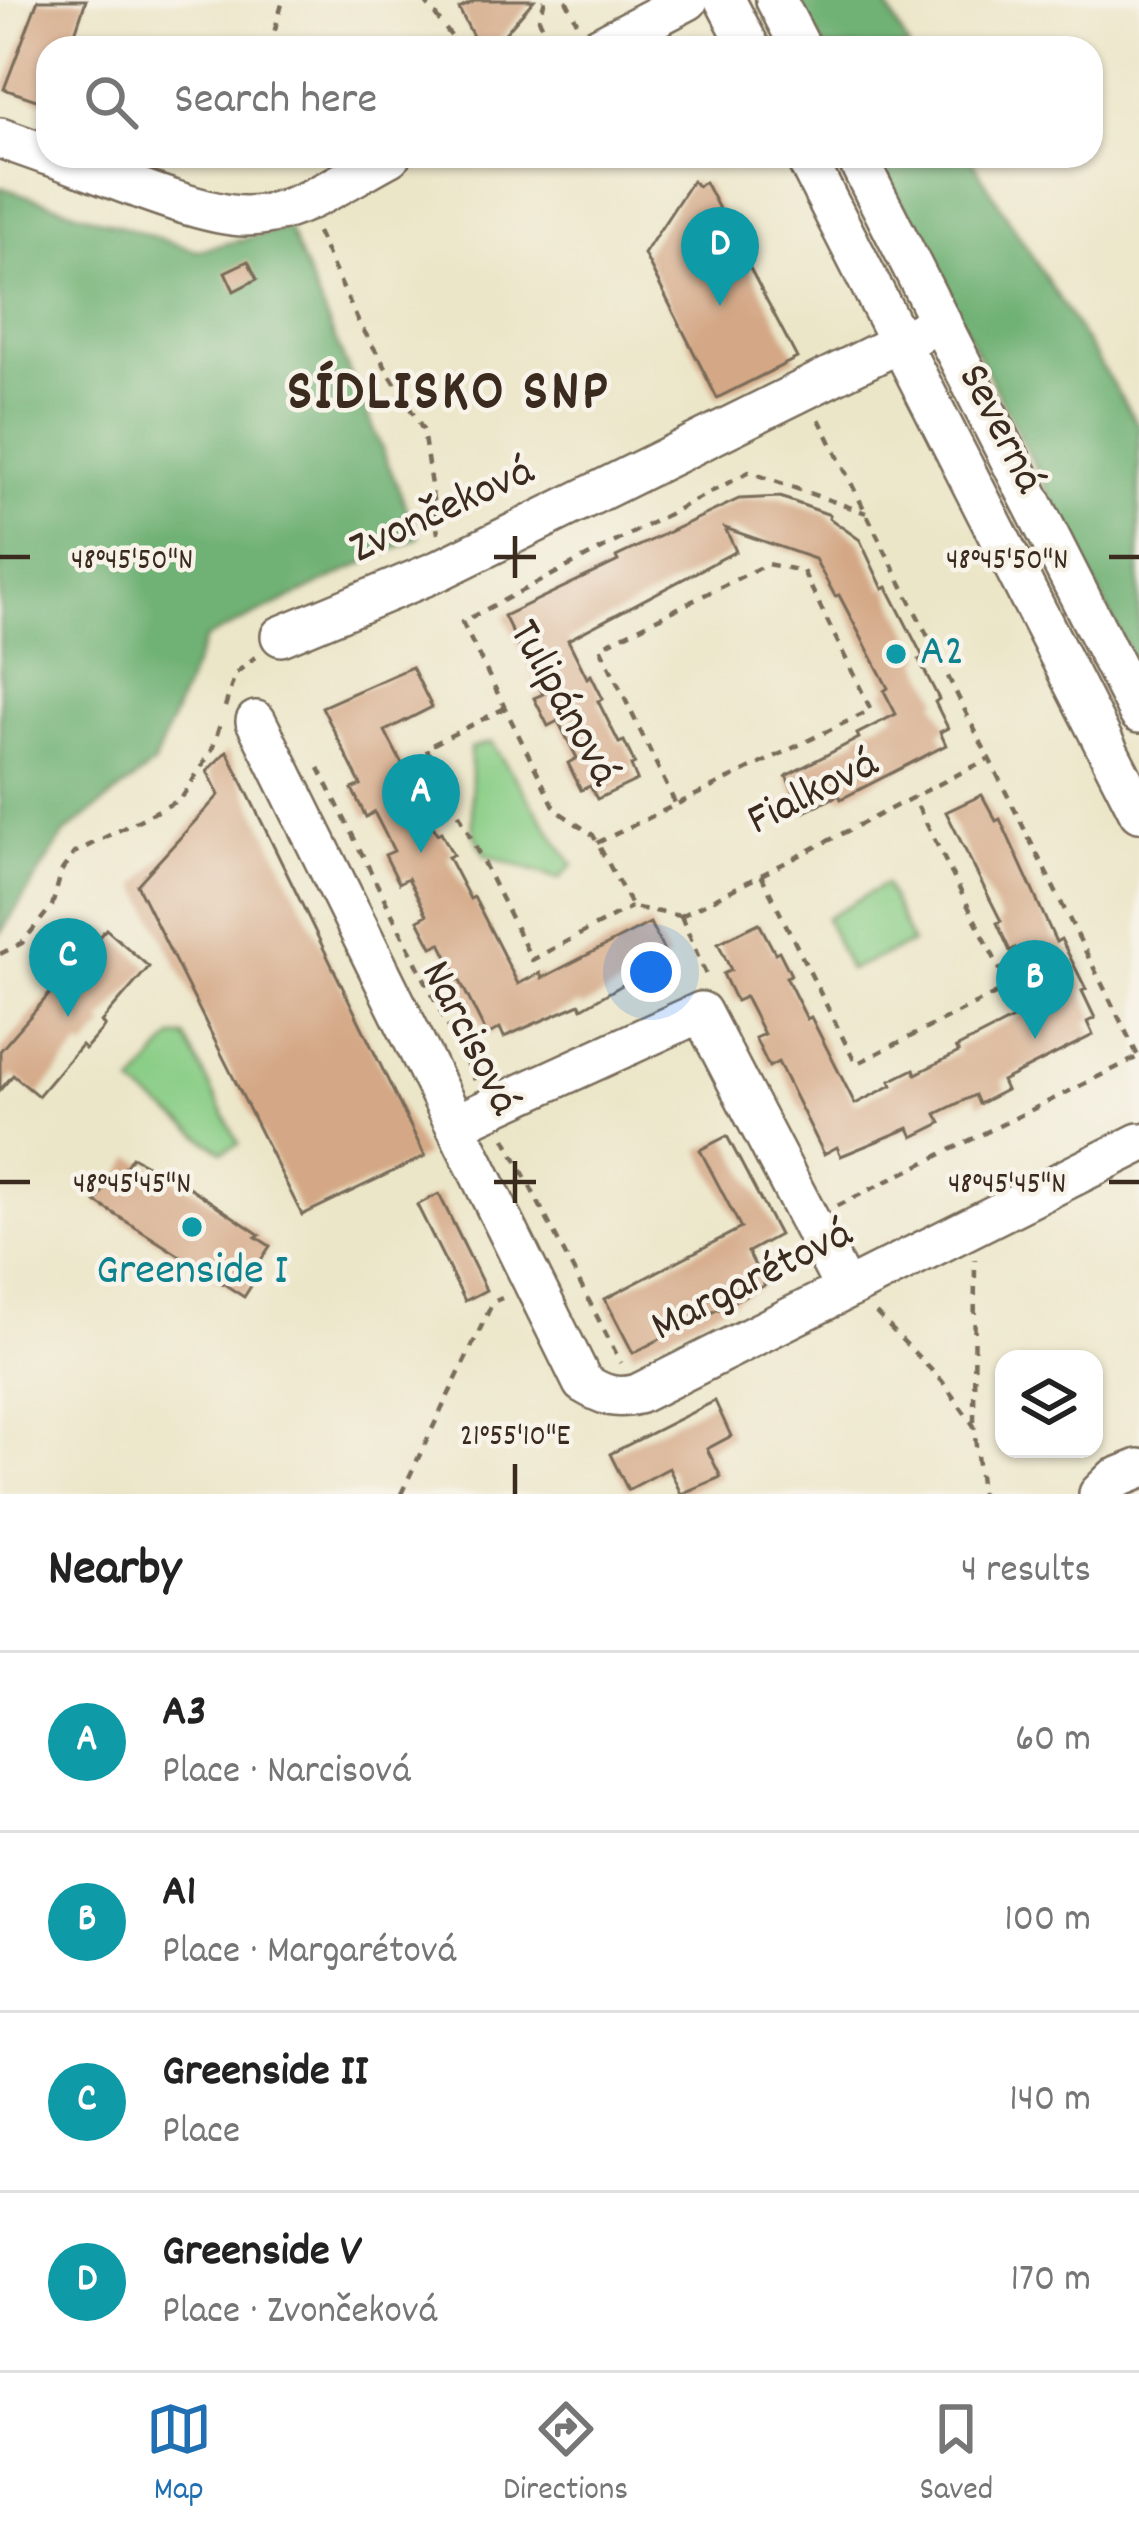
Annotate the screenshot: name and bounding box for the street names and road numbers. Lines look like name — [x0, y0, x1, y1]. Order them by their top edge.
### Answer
street label: Severná — [939, 354, 1059, 507]
street label: Zvončeková — [340, 441, 546, 583]
street label: Tulipánová — [490, 609, 634, 799]
street label: Fialková — [737, 734, 891, 854]
street label: Narcisová — [402, 950, 535, 1128]
street label: Margarétová — [641, 1204, 866, 1360]

